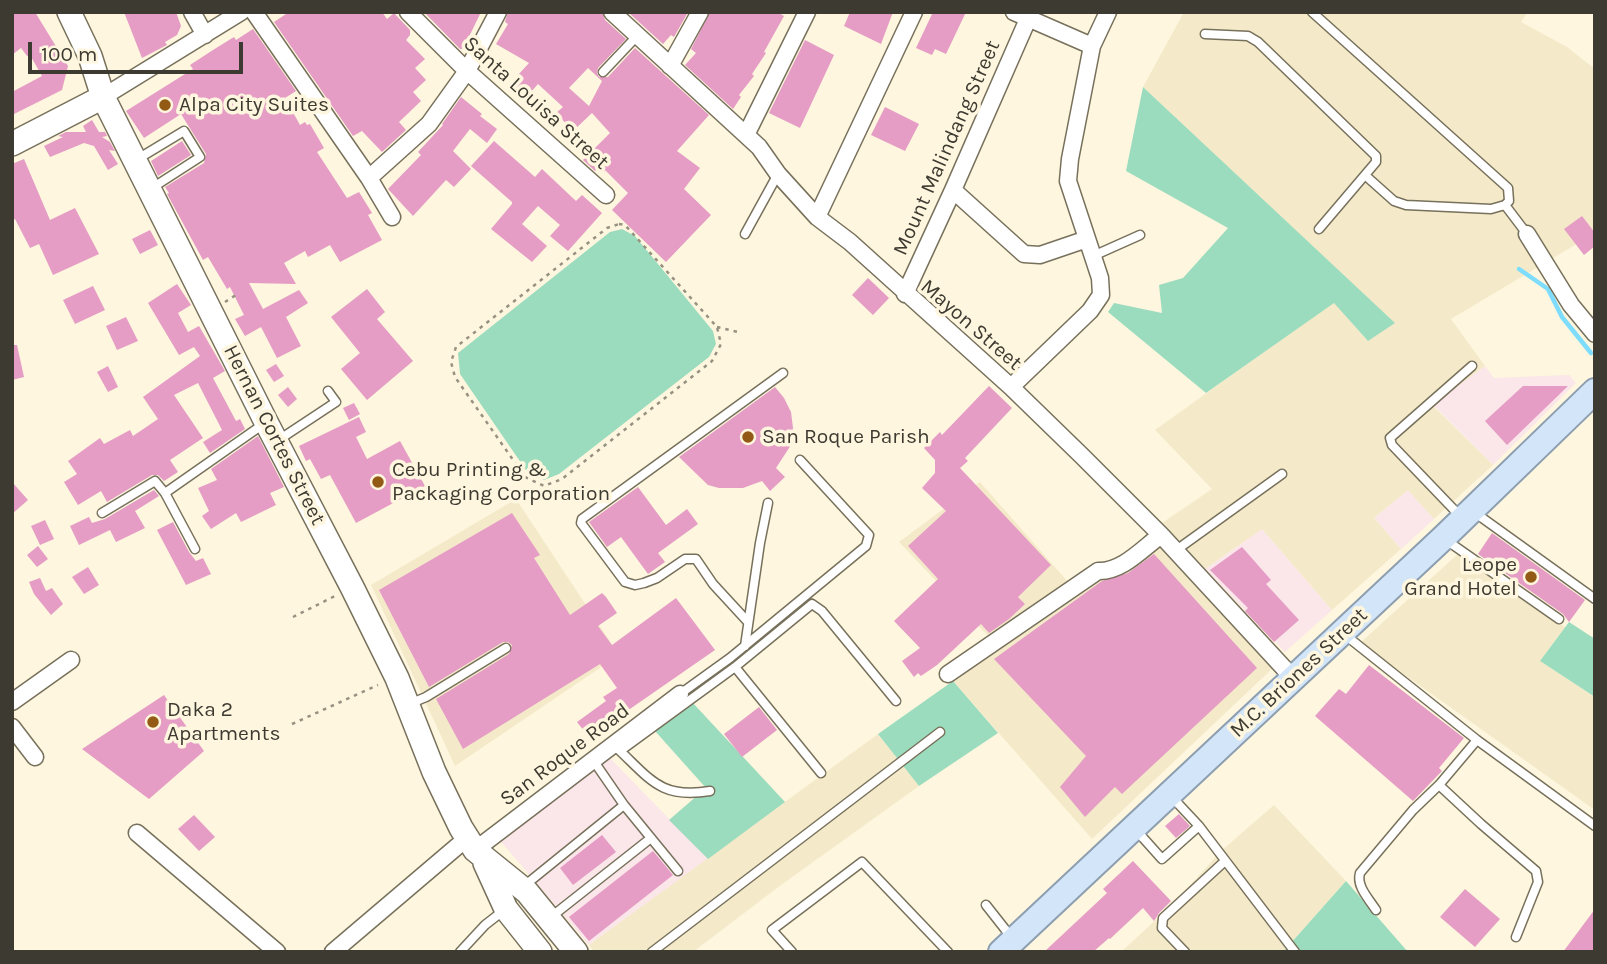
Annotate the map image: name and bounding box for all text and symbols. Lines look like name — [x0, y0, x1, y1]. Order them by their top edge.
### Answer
scale bar — [32, 28, 247, 72]
street label: Santa Louisa Street — [458, 31, 614, 175]
street label: Mount Malindang Street — [888, 37, 1006, 259]
text: 100 m — [41, 42, 98, 66]
place label: Alpa City Suites — [179, 92, 329, 118]
marker: Alpa City Suites — [157, 97, 173, 113]
street label: Mayon Street — [915, 274, 1027, 376]
street label: Hernan Cortes Street — [218, 341, 330, 529]
place label: San Roque Parish — [762, 424, 930, 450]
marker: San Roque Parish — [740, 429, 756, 445]
place label: Cebu Printing & Packaging Corporation — [392, 457, 610, 507]
marker: Cebu Printing & Packaging Corporation — [370, 474, 386, 490]
place label: Leope Grand Hotel — [1404, 552, 1517, 602]
marker: Leope Grand Hotel — [1523, 569, 1539, 585]
street label: M.C. Briones Street — [1225, 603, 1373, 743]
place label: Daka 2 Apartments — [167, 697, 280, 747]
street label: San Roque Road — [495, 698, 635, 812]
marker: Daka 2 Apartments — [145, 714, 161, 730]

